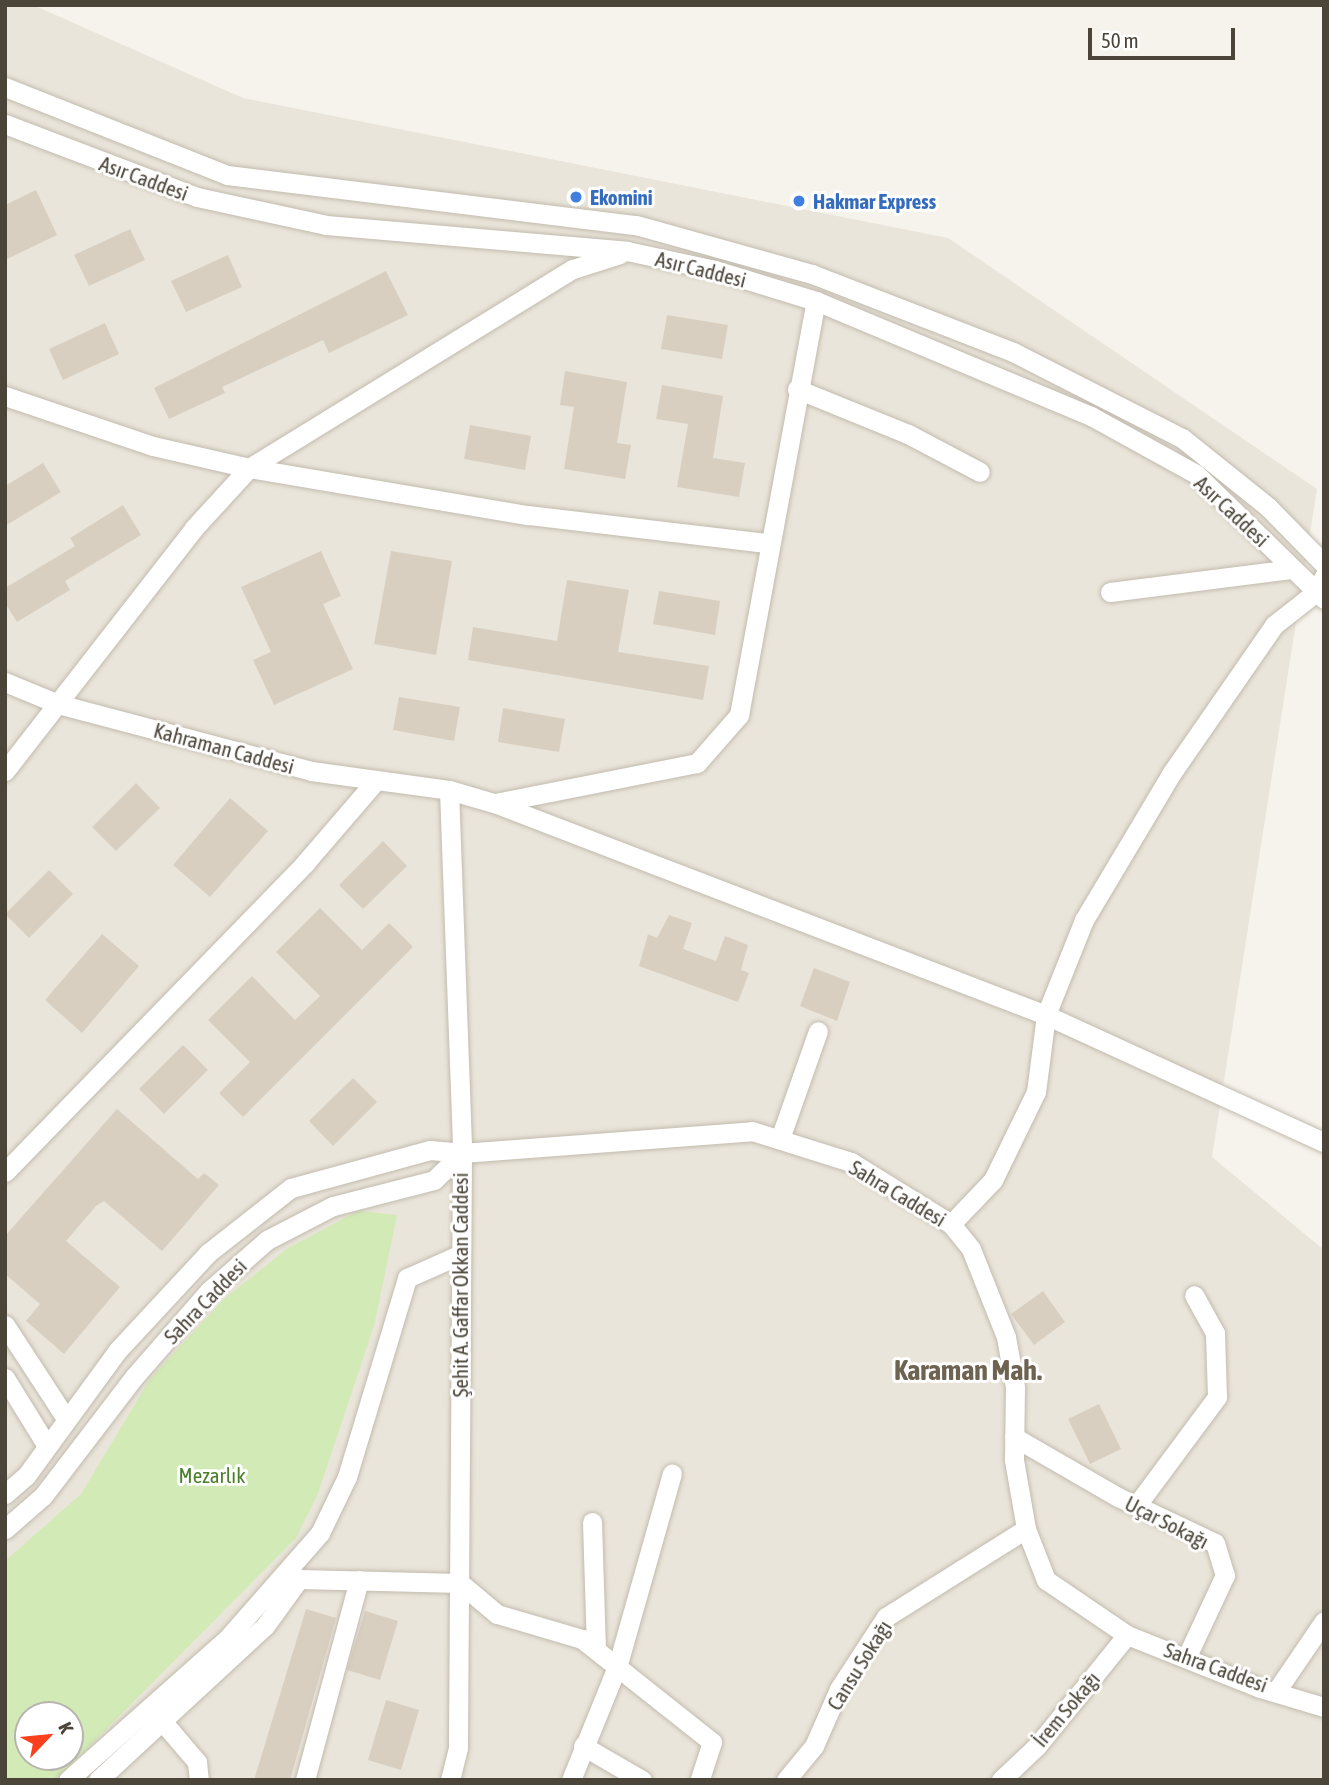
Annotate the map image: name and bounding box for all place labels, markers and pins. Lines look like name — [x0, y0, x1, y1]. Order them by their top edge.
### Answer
place label: Ekomini — [590, 184, 653, 210]
place label: Hakmar Express — [813, 188, 936, 214]
marker: Ekomini — [568, 189, 584, 205]
marker: Hakmar Express — [791, 193, 807, 209]

